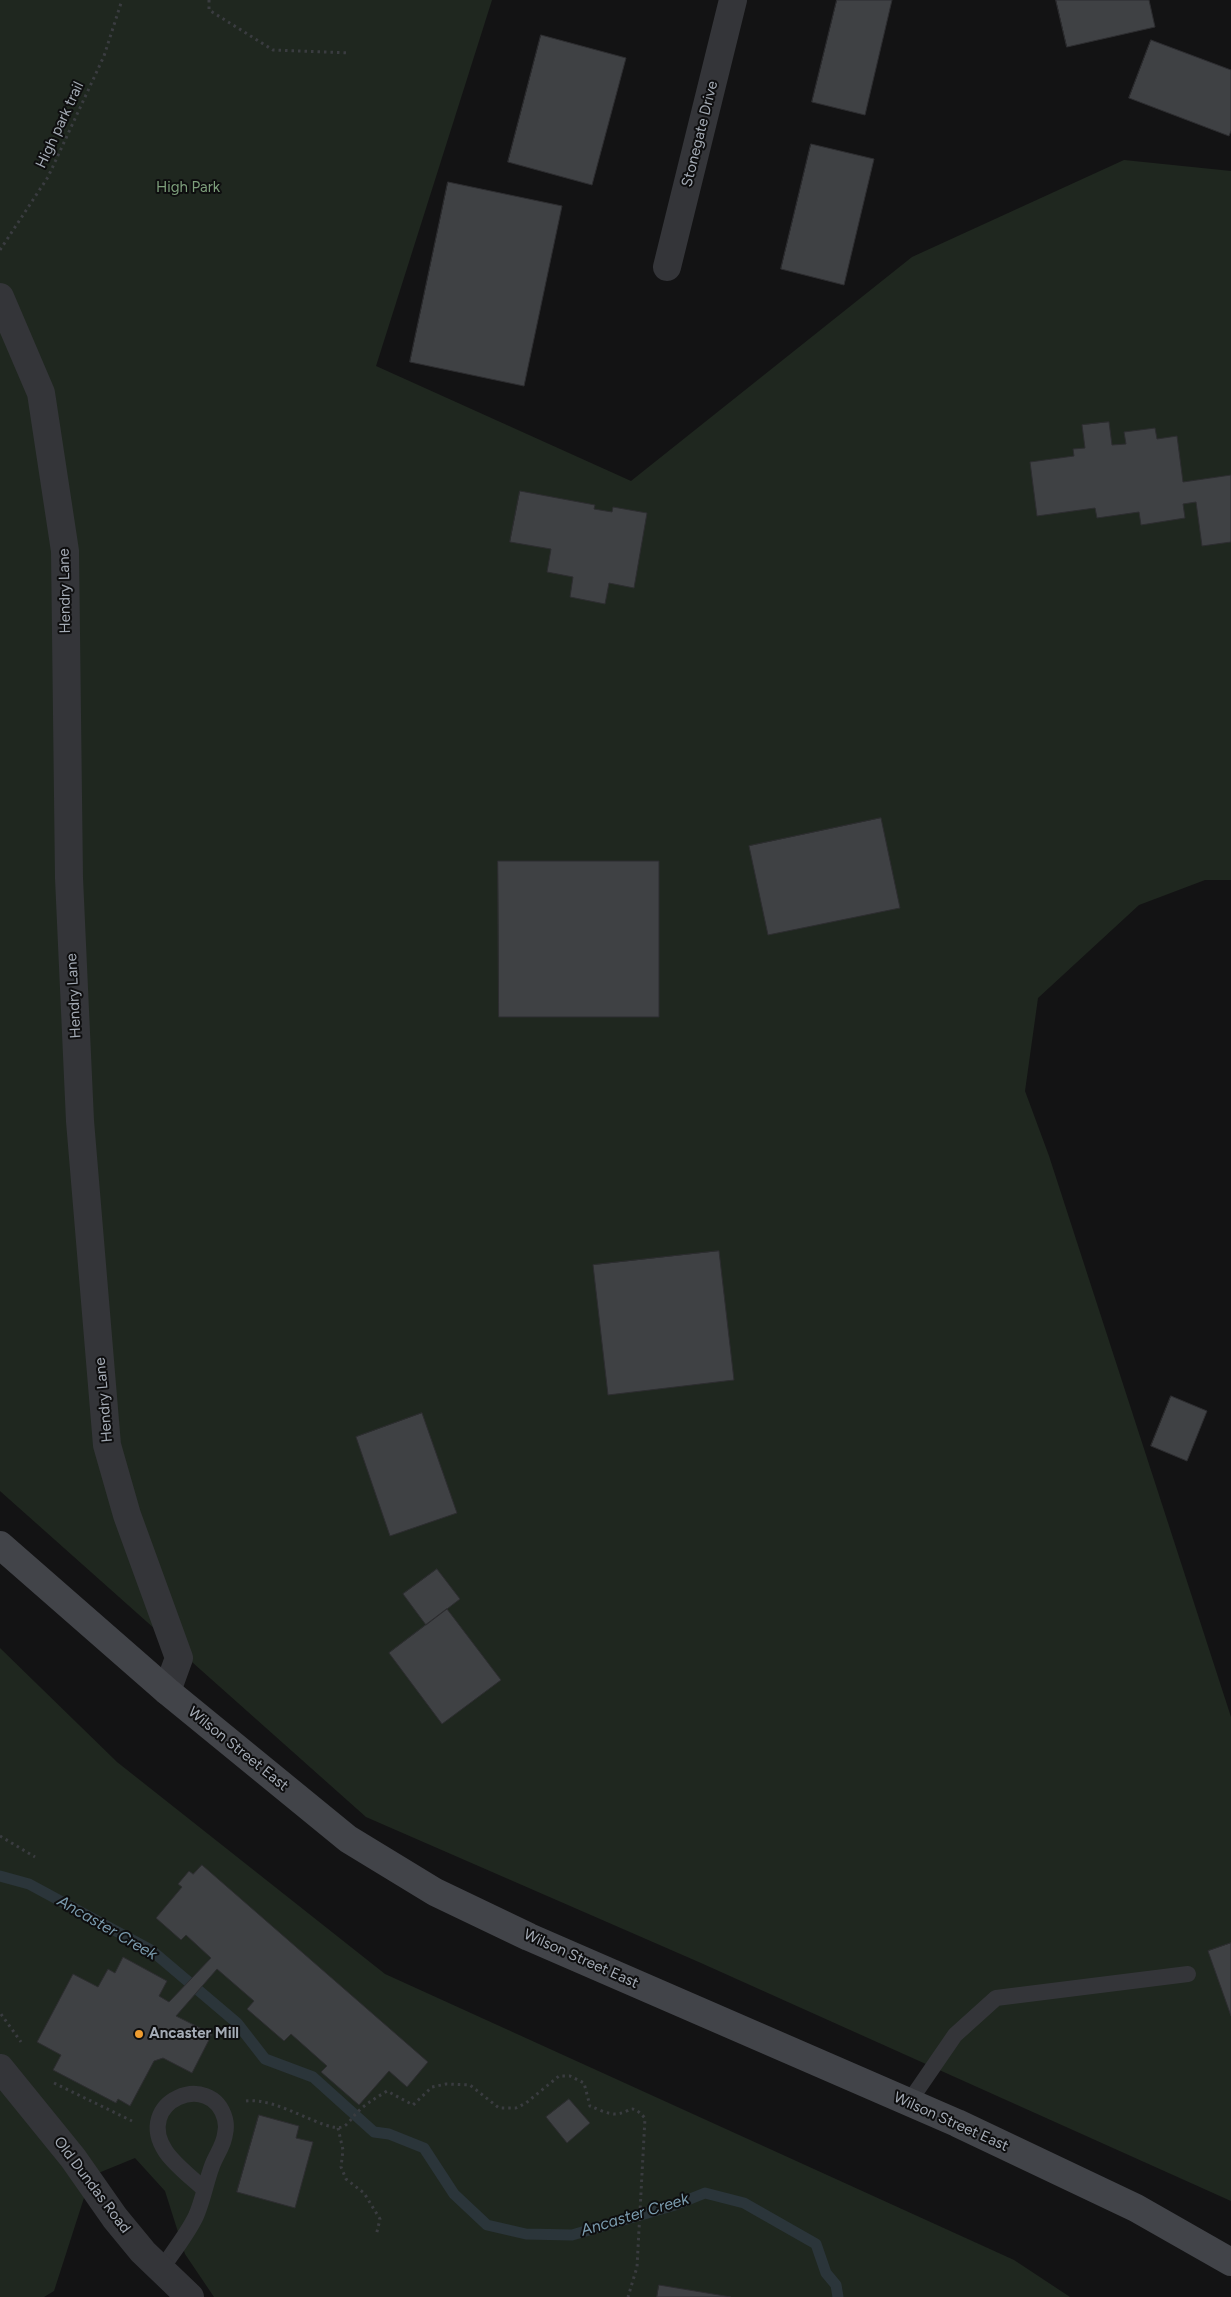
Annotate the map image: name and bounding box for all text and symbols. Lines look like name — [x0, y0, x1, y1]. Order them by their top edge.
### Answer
street label: High park trail — [32, 79, 88, 171]
street label: Stonegate Drive — [678, 79, 722, 189]
park label: High Park — [156, 179, 220, 197]
street label: Hendry Lane — [55, 548, 75, 634]
street label: Hendry Lane — [63, 953, 85, 1039]
street label: Hendry Lane — [91, 1357, 117, 1443]
street label: Wilson Street East — [184, 1703, 292, 1795]
water label: Ancaster Creek — [54, 1892, 160, 1964]
street label: Wilson Street East — [521, 1926, 641, 1992]
place label: Ancaster Mill — [149, 2025, 239, 2043]
marker: Ancaster Mill — [133, 2028, 145, 2040]
street label: Wilson Street East — [891, 2089, 1011, 2155]
street label: Old Dundas Road — [50, 2133, 134, 2237]
water label: Ancaster Creek — [579, 2189, 691, 2241]

